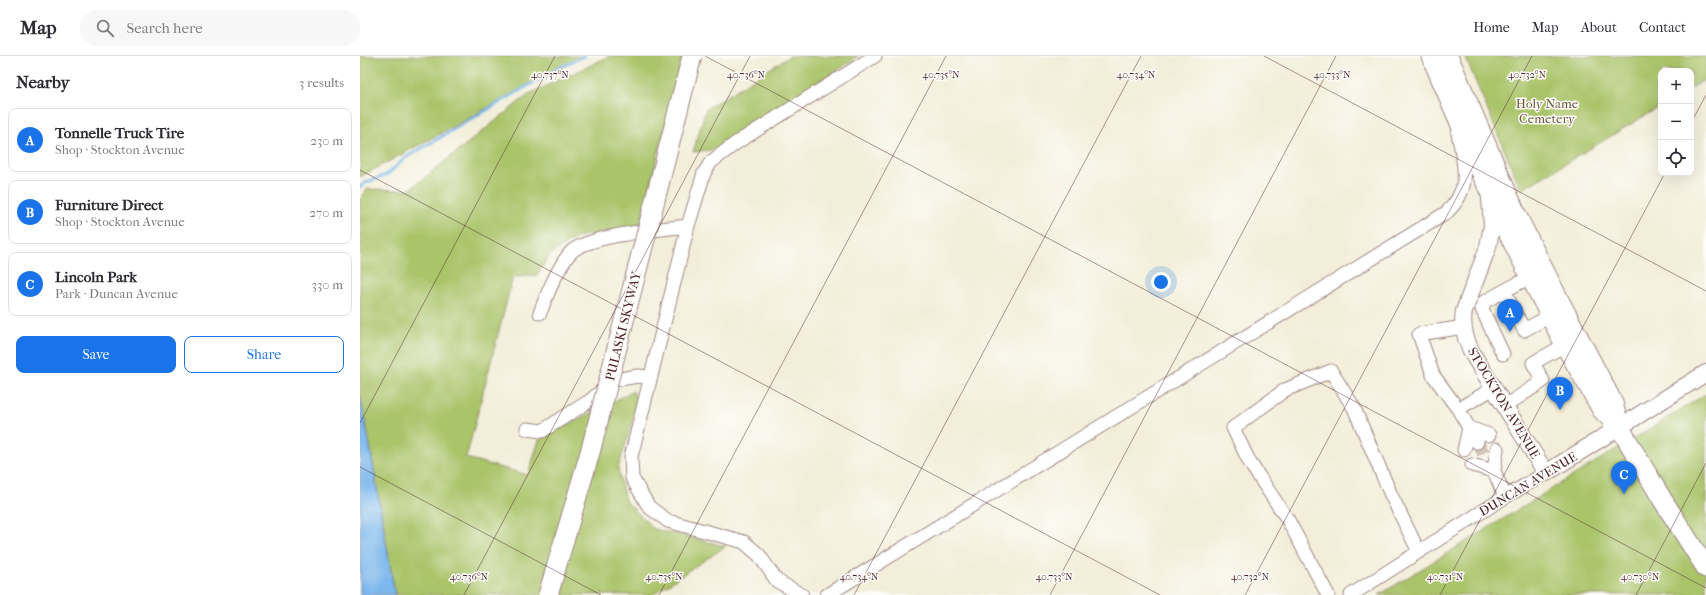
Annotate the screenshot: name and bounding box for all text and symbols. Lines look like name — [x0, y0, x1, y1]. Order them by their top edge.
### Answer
search box — [80, 10, 360, 46]
text: Map — [20, 17, 56, 39]
icon: search — [94, 17, 116, 39]
text: Search here — [126, 19, 203, 37]
text: Home — [1473, 19, 1510, 36]
text: Map — [1532, 19, 1559, 36]
text: About — [1581, 19, 1617, 36]
text: Contact — [1639, 19, 1686, 36]
map controls — [1658, 68, 1694, 176]
button: + — [1658, 68, 1694, 104]
text: 40.737°N — [531, 69, 569, 81]
text: 40.736°N — [727, 69, 766, 81]
text: 40.735°N — [922, 69, 960, 81]
text: 40.734°N — [1117, 69, 1156, 81]
text: 40.733°N — [1313, 69, 1351, 81]
text: 40.732°N — [1508, 69, 1546, 81]
text: Nearby — [16, 72, 70, 92]
text: 3 results — [299, 75, 344, 90]
park label: Holy Name Cemetery — [1516, 96, 1579, 126]
button: − — [1658, 104, 1694, 140]
text: Tonnelle Truck Tire — [55, 124, 184, 142]
text: A — [26, 133, 34, 148]
text: 230 m — [310, 133, 343, 148]
button: locate — [1658, 140, 1694, 176]
text: Shop · Stockton Avenue — [55, 142, 185, 157]
text: Furniture Direct — [55, 196, 163, 214]
text: B — [26, 205, 34, 220]
text: 270 m — [309, 205, 343, 220]
text: Shop · Stockton Avenue — [55, 214, 185, 229]
text: Lincoln Park — [55, 268, 137, 286]
street label: PULASKI SKYWAY — [602, 269, 644, 382]
your location — [1151, 272, 1171, 292]
text: C — [26, 277, 34, 292]
text: 330 m — [312, 277, 343, 292]
text: Park · Duncan Avenue — [55, 286, 178, 301]
pin: A — [1497, 299, 1523, 332]
button: Save — [16, 336, 176, 373]
button: Share — [184, 336, 344, 373]
street label: STOCKTON AVENUE — [1465, 345, 1543, 461]
pin: B — [1547, 377, 1573, 410]
street label: DUNCAN AVENUE — [1476, 449, 1580, 519]
pin: C — [1611, 461, 1637, 494]
text: 40.736°N — [450, 571, 489, 583]
text: 40.735°N — [645, 571, 683, 583]
text: 40.734°N — [840, 571, 879, 583]
text: 40.733°N — [1035, 571, 1073, 583]
text: 40.732°N — [1231, 571, 1269, 583]
text: 40.731°N — [1427, 571, 1464, 583]
text: 40.730°N — [1621, 571, 1660, 583]

